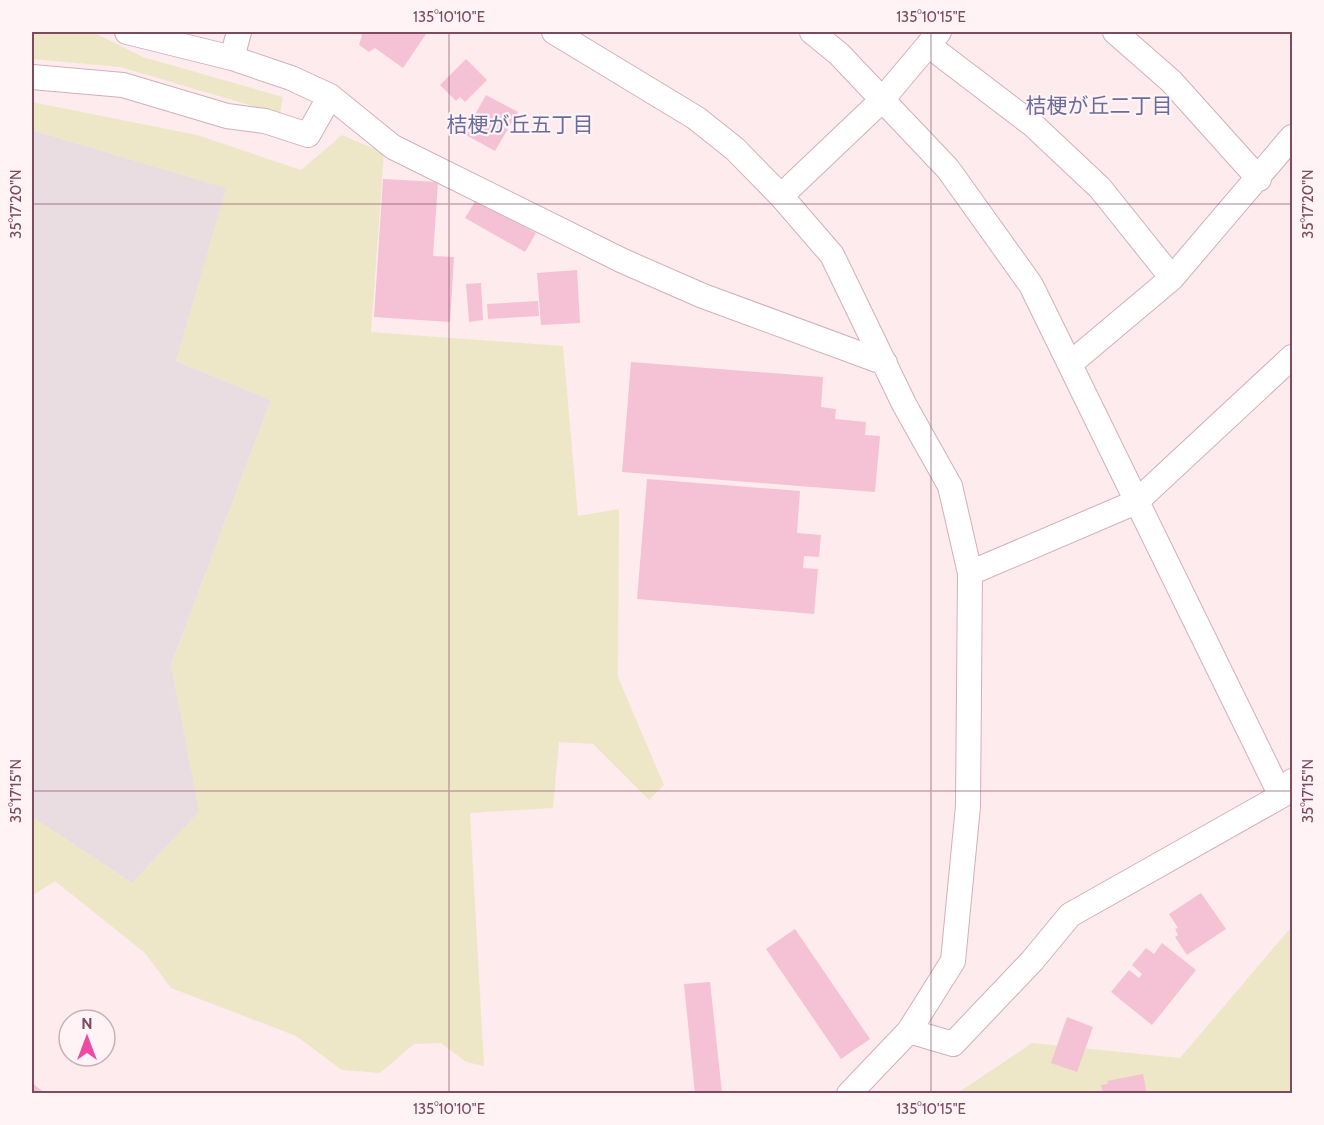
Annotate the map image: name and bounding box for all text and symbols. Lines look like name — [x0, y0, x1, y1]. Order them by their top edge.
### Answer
text: 135°10'10"E — [413, 8, 485, 26]
text: 135°10'15"E — [896, 8, 966, 26]
district label: 桔梗が丘二丁目 — [1026, 93, 1173, 118]
district label: 桔梗が丘五丁目 — [447, 112, 594, 137]
text: 35°17'20"N — [7, 169, 25, 239]
text: 35°17'20"N — [1299, 169, 1317, 239]
text: 35°17'15"N — [7, 759, 25, 823]
text: 35°17'15"N — [1299, 759, 1317, 823]
north arrow — [57, 1008, 117, 1068]
text: N — [81, 1014, 93, 1033]
text: 135°10'10"E — [413, 1100, 485, 1118]
text: 135°10'15"E — [896, 1100, 966, 1118]

